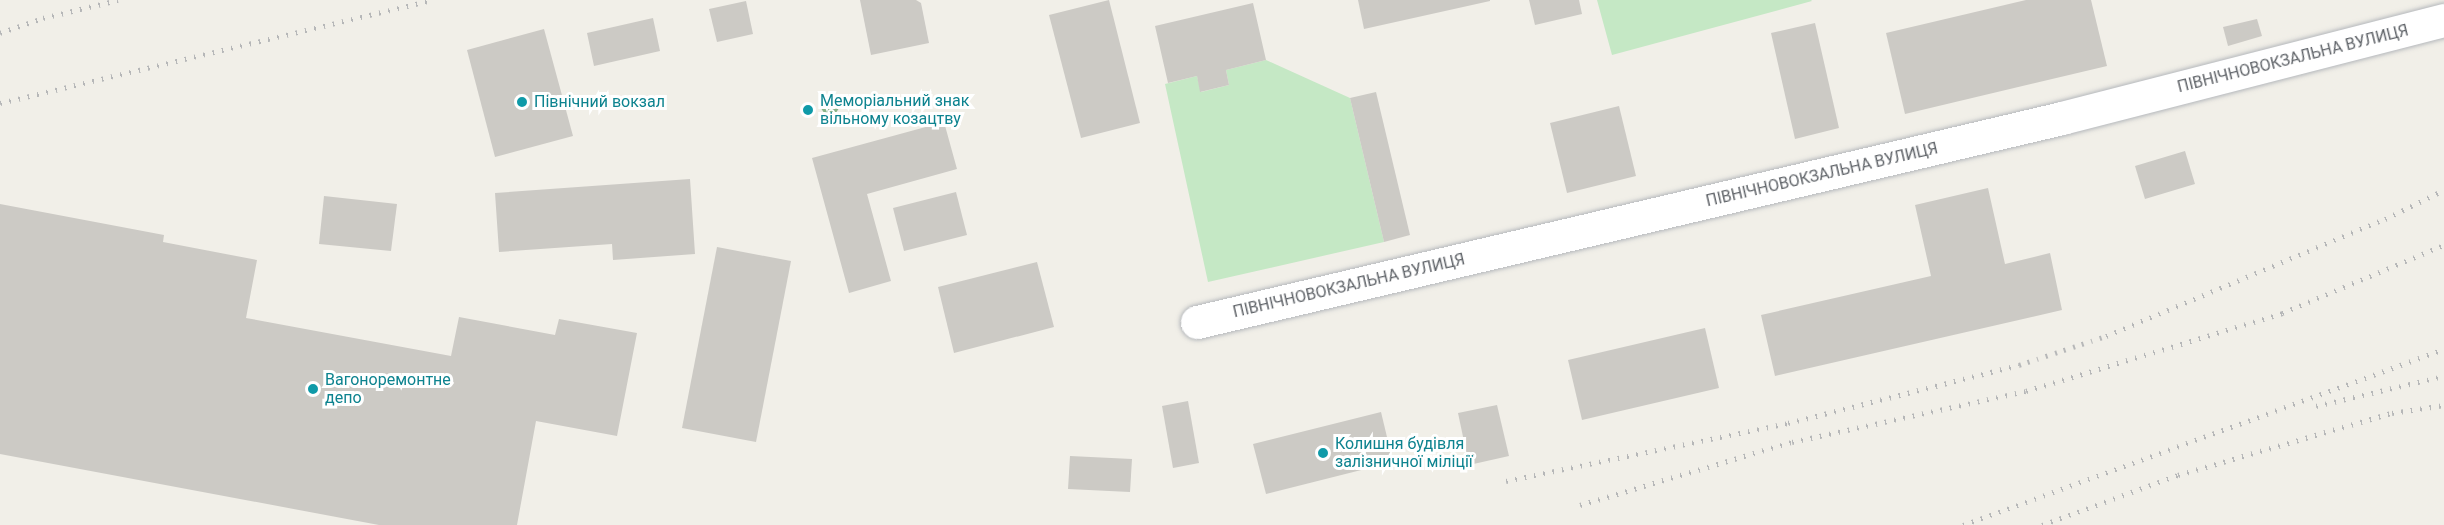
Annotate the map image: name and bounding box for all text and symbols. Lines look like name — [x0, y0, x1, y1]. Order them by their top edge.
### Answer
street label: ПІВНІЧНОВОКЗАЛЬНА ВУЛИЦЯ — [2175, 21, 2411, 97]
place label: Меморіальний знак вільному козацтву — [820, 91, 969, 129]
place label: Північний вокзал — [534, 92, 665, 112]
marker: Північний вокзал — [515, 95, 529, 109]
marker: Меморіальний знак вільному козацтву — [801, 103, 815, 117]
street label: ПІВНІЧНОВОКЗАЛЬНА ВУЛИЦЯ — [1704, 139, 1940, 211]
street label: ПІВНІЧНОВОКЗАЛЬНА ВУЛИЦЯ — [1231, 250, 1467, 322]
place label: Вагоноремонтне депо — [325, 370, 451, 408]
marker: Вагоноремонтне депо — [306, 382, 320, 396]
place label: Колишня будівля залізничної міліції — [1335, 434, 1473, 472]
marker: Колишня будівля залізничної міліції — [1316, 446, 1330, 460]

